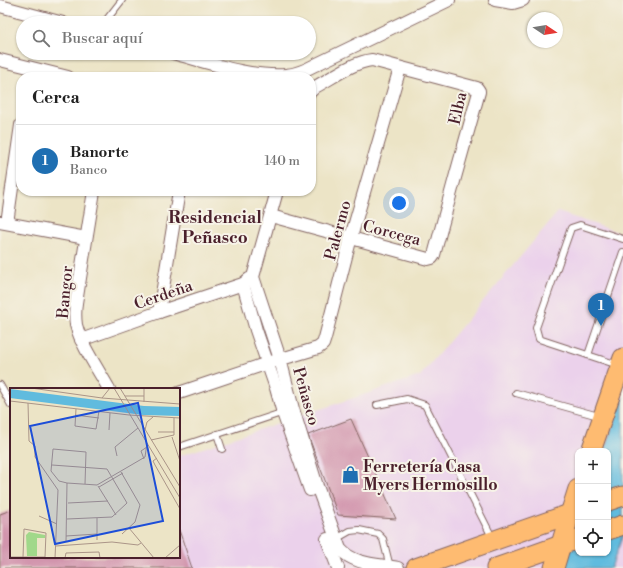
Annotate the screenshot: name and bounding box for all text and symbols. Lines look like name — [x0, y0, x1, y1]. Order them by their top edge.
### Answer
north arrow — [527, 12, 563, 48]
search box — [16, 16, 316, 60]
icon: search — [30, 27, 52, 49]
text: Buscar aquí — [62, 29, 143, 48]
text: Cerca — [32, 87, 80, 109]
street label: Elba — [445, 89, 472, 127]
text: Banorte — [70, 143, 129, 162]
text: 1 — [42, 153, 48, 169]
text: 140 m — [264, 153, 300, 169]
text: Banco — [70, 162, 107, 178]
your location — [389, 193, 409, 213]
street label: Palermo — [320, 198, 356, 262]
district label: Residencial Peñasco — [168, 207, 262, 249]
street label: Corcega — [361, 216, 424, 251]
street label: Bangor — [53, 265, 77, 320]
street label: Cerdeña — [131, 275, 196, 314]
pin: 1 — [588, 293, 614, 326]
street label: Peñasco — [288, 365, 324, 428]
inset map — [10, 388, 180, 558]
map controls — [575, 448, 611, 556]
button: + — [575, 448, 611, 484]
place label: Ferretería Casa Myers Hermosillo — [363, 457, 498, 495]
shop icon: Ferretería Casa Myers Hermosillo — [340, 465, 360, 485]
button: − — [575, 484, 611, 520]
button: locate — [575, 520, 611, 556]

